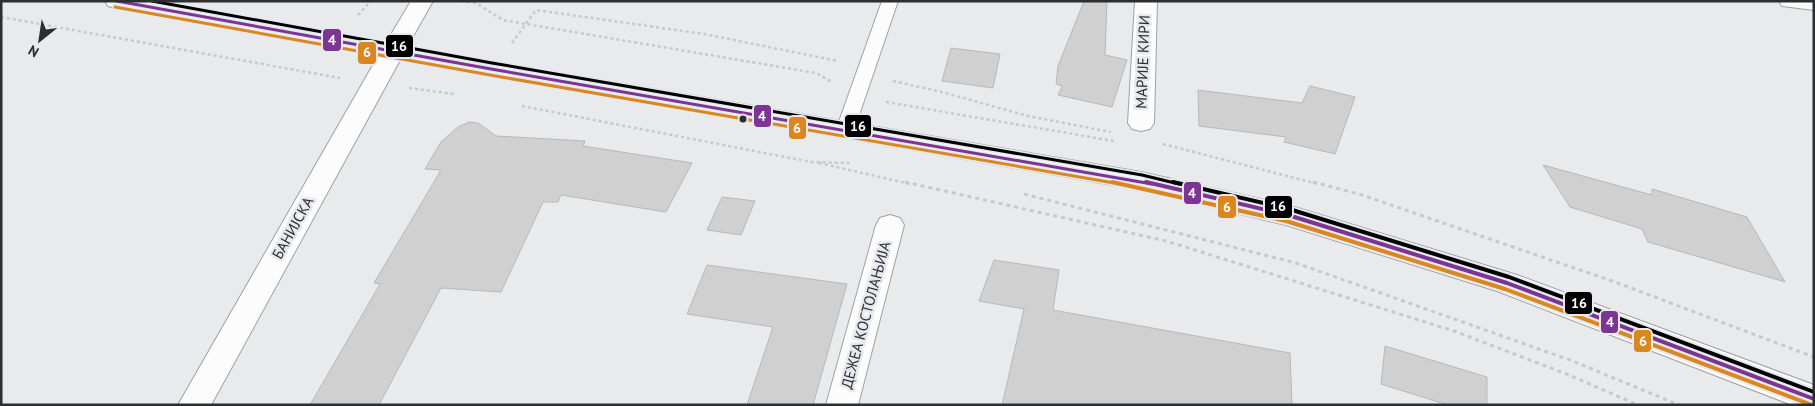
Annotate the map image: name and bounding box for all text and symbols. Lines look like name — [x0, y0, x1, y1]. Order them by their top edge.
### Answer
north arrow — [15, 15, 65, 65]
street label: МАРИЈЕ КИРИ — [1131, 15, 1154, 109]
line badge: 4 — [322, 28, 342, 52]
text: 4 — [328, 31, 336, 49]
line badge: 16 — [385, 34, 414, 58]
text: 16 — [391, 37, 407, 55]
text: N — [25, 41, 42, 61]
line badge: 6 — [357, 41, 377, 65]
text: 6 — [363, 43, 371, 61]
line badge: 4 — [753, 104, 772, 128]
text: 4 — [758, 107, 766, 125]
unlabelled marker — [738, 114, 748, 124]
line badge: 16 — [844, 114, 872, 138]
line badge: 6 — [788, 116, 807, 140]
text: 16 — [850, 117, 866, 135]
text: 6 — [793, 119, 801, 137]
line badge: 4 — [1183, 181, 1202, 205]
text: 4 — [1188, 184, 1196, 202]
street label: БАНИЈСКА — [268, 193, 318, 262]
line badge: 6 — [1217, 195, 1237, 219]
line badge: 16 — [1264, 195, 1293, 219]
text: 16 — [1270, 197, 1286, 215]
text: 6 — [1223, 198, 1231, 216]
street label: ДЕЖЕА КОСТОЛАЊИЈА — [837, 239, 894, 391]
line badge: 16 — [1564, 291, 1593, 315]
text: 16 — [1571, 294, 1587, 312]
line badge: 4 — [1600, 310, 1619, 334]
text: 4 — [1606, 313, 1614, 331]
line badge: 6 — [1633, 329, 1652, 353]
text: 6 — [1639, 332, 1647, 350]

